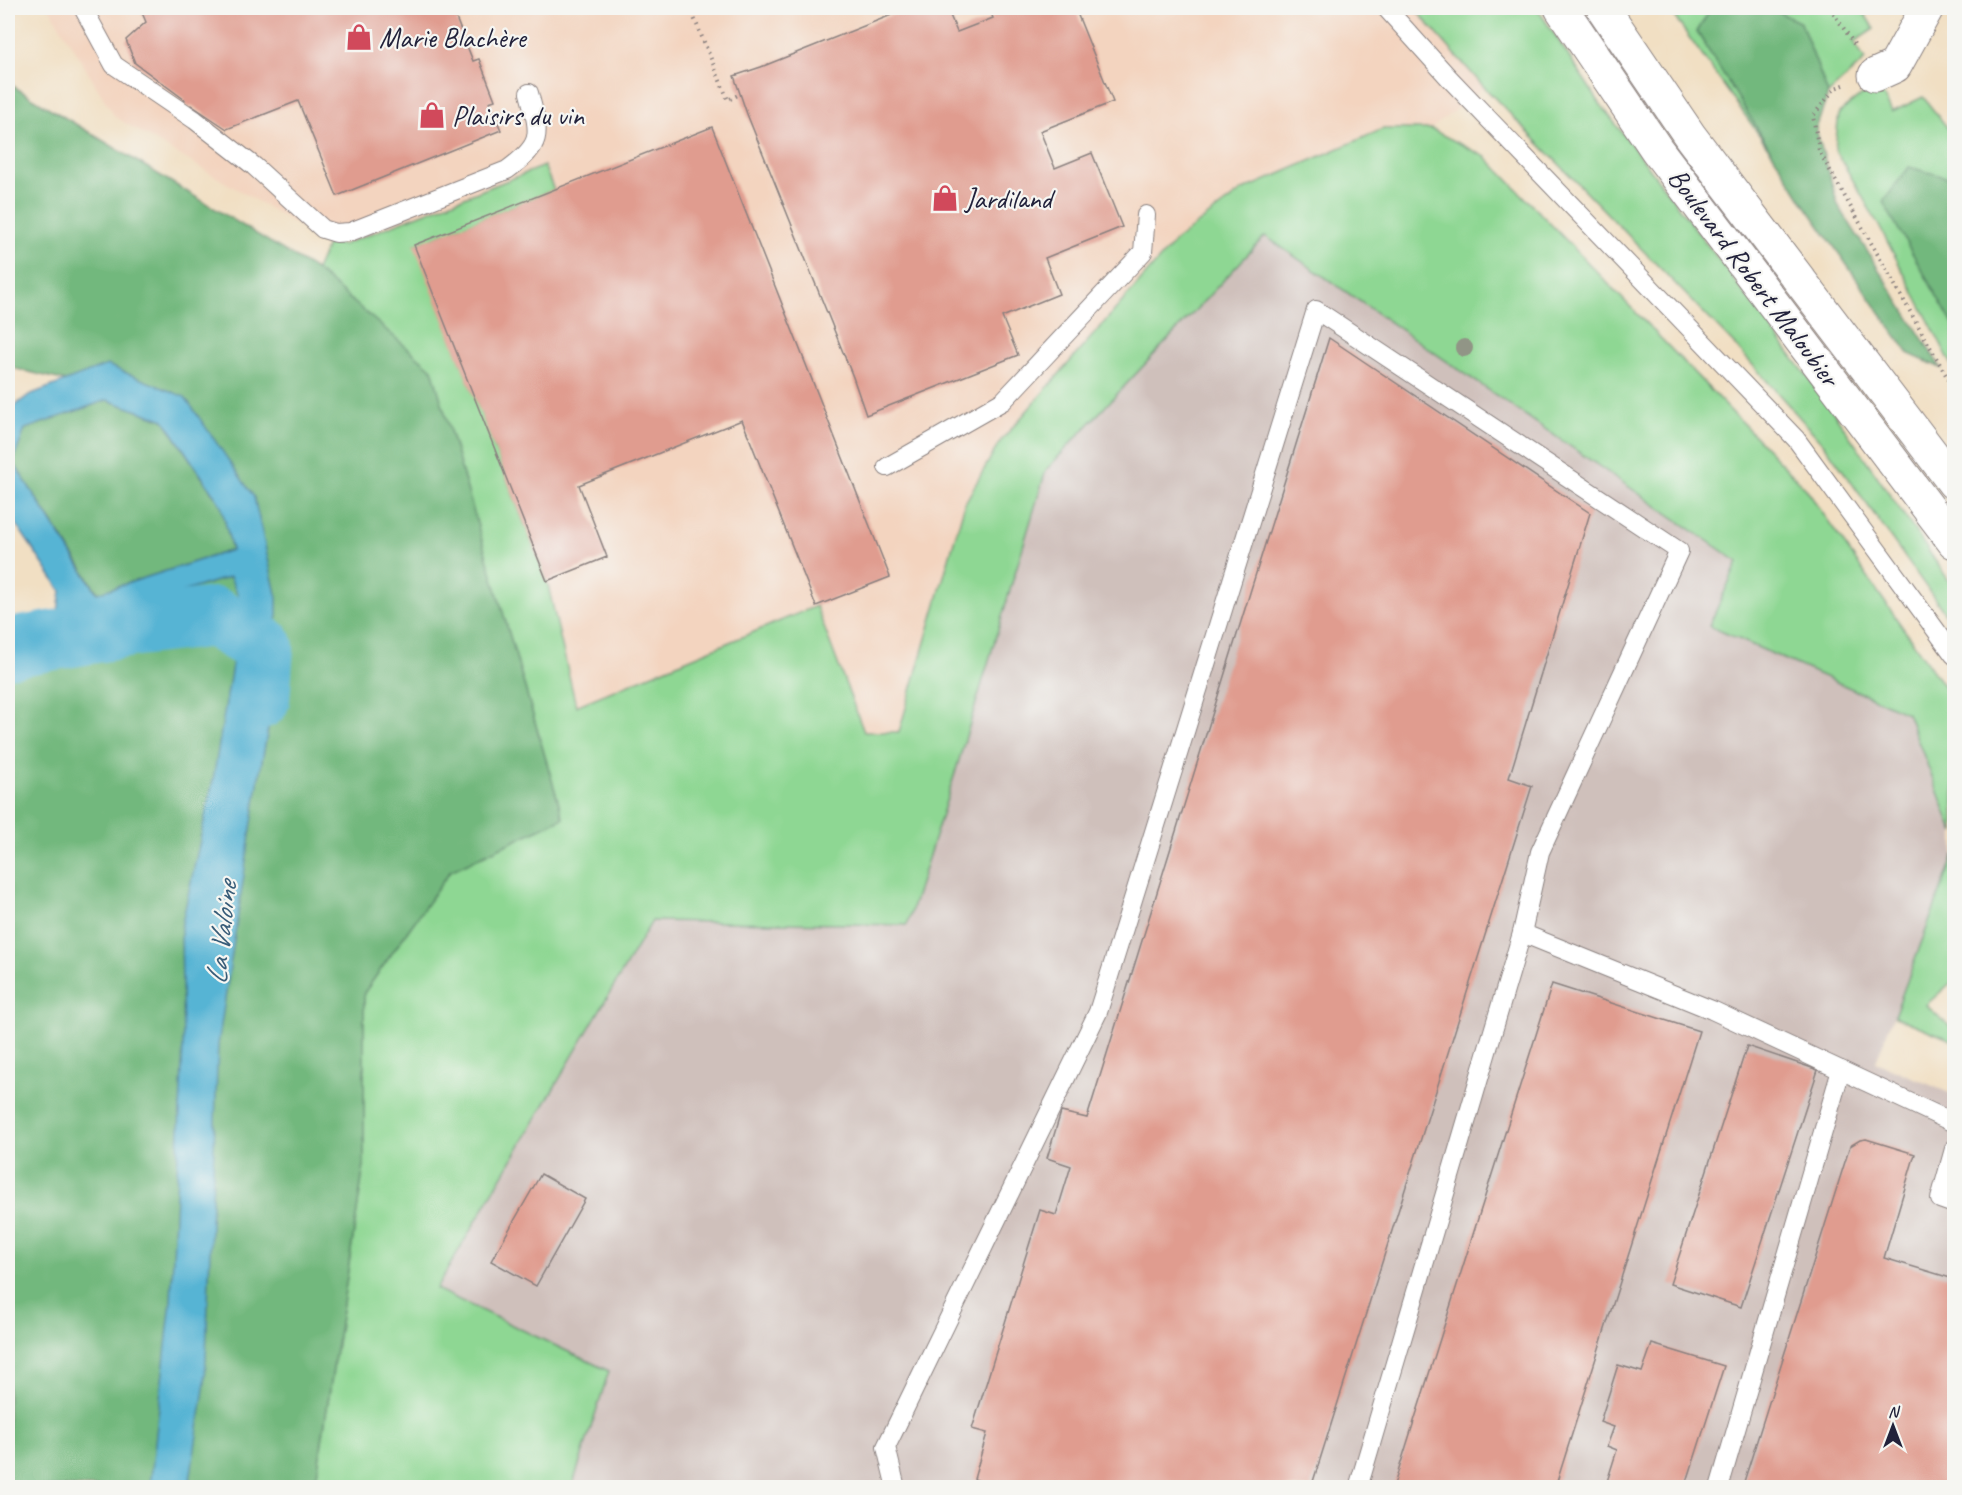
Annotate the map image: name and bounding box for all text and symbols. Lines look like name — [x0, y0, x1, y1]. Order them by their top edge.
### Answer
place label: Marie Blachère — [379, 20, 528, 55]
shop icon: Marie Blachère — [344, 22, 374, 52]
place label: Plaisirs du vin — [452, 98, 585, 133]
shop icon: Plaisirs du vin — [417, 100, 447, 130]
street label: Boulevard Robert Maloubier — [1661, 161, 1849, 395]
place label: Jardiland — [963, 181, 1056, 216]
shop icon: Jardiland — [930, 183, 960, 213]
water label: La Valoine — [197, 875, 246, 986]
north arrow — [1863, 1396, 1923, 1456]
text: N — [1888, 1402, 1901, 1422]

